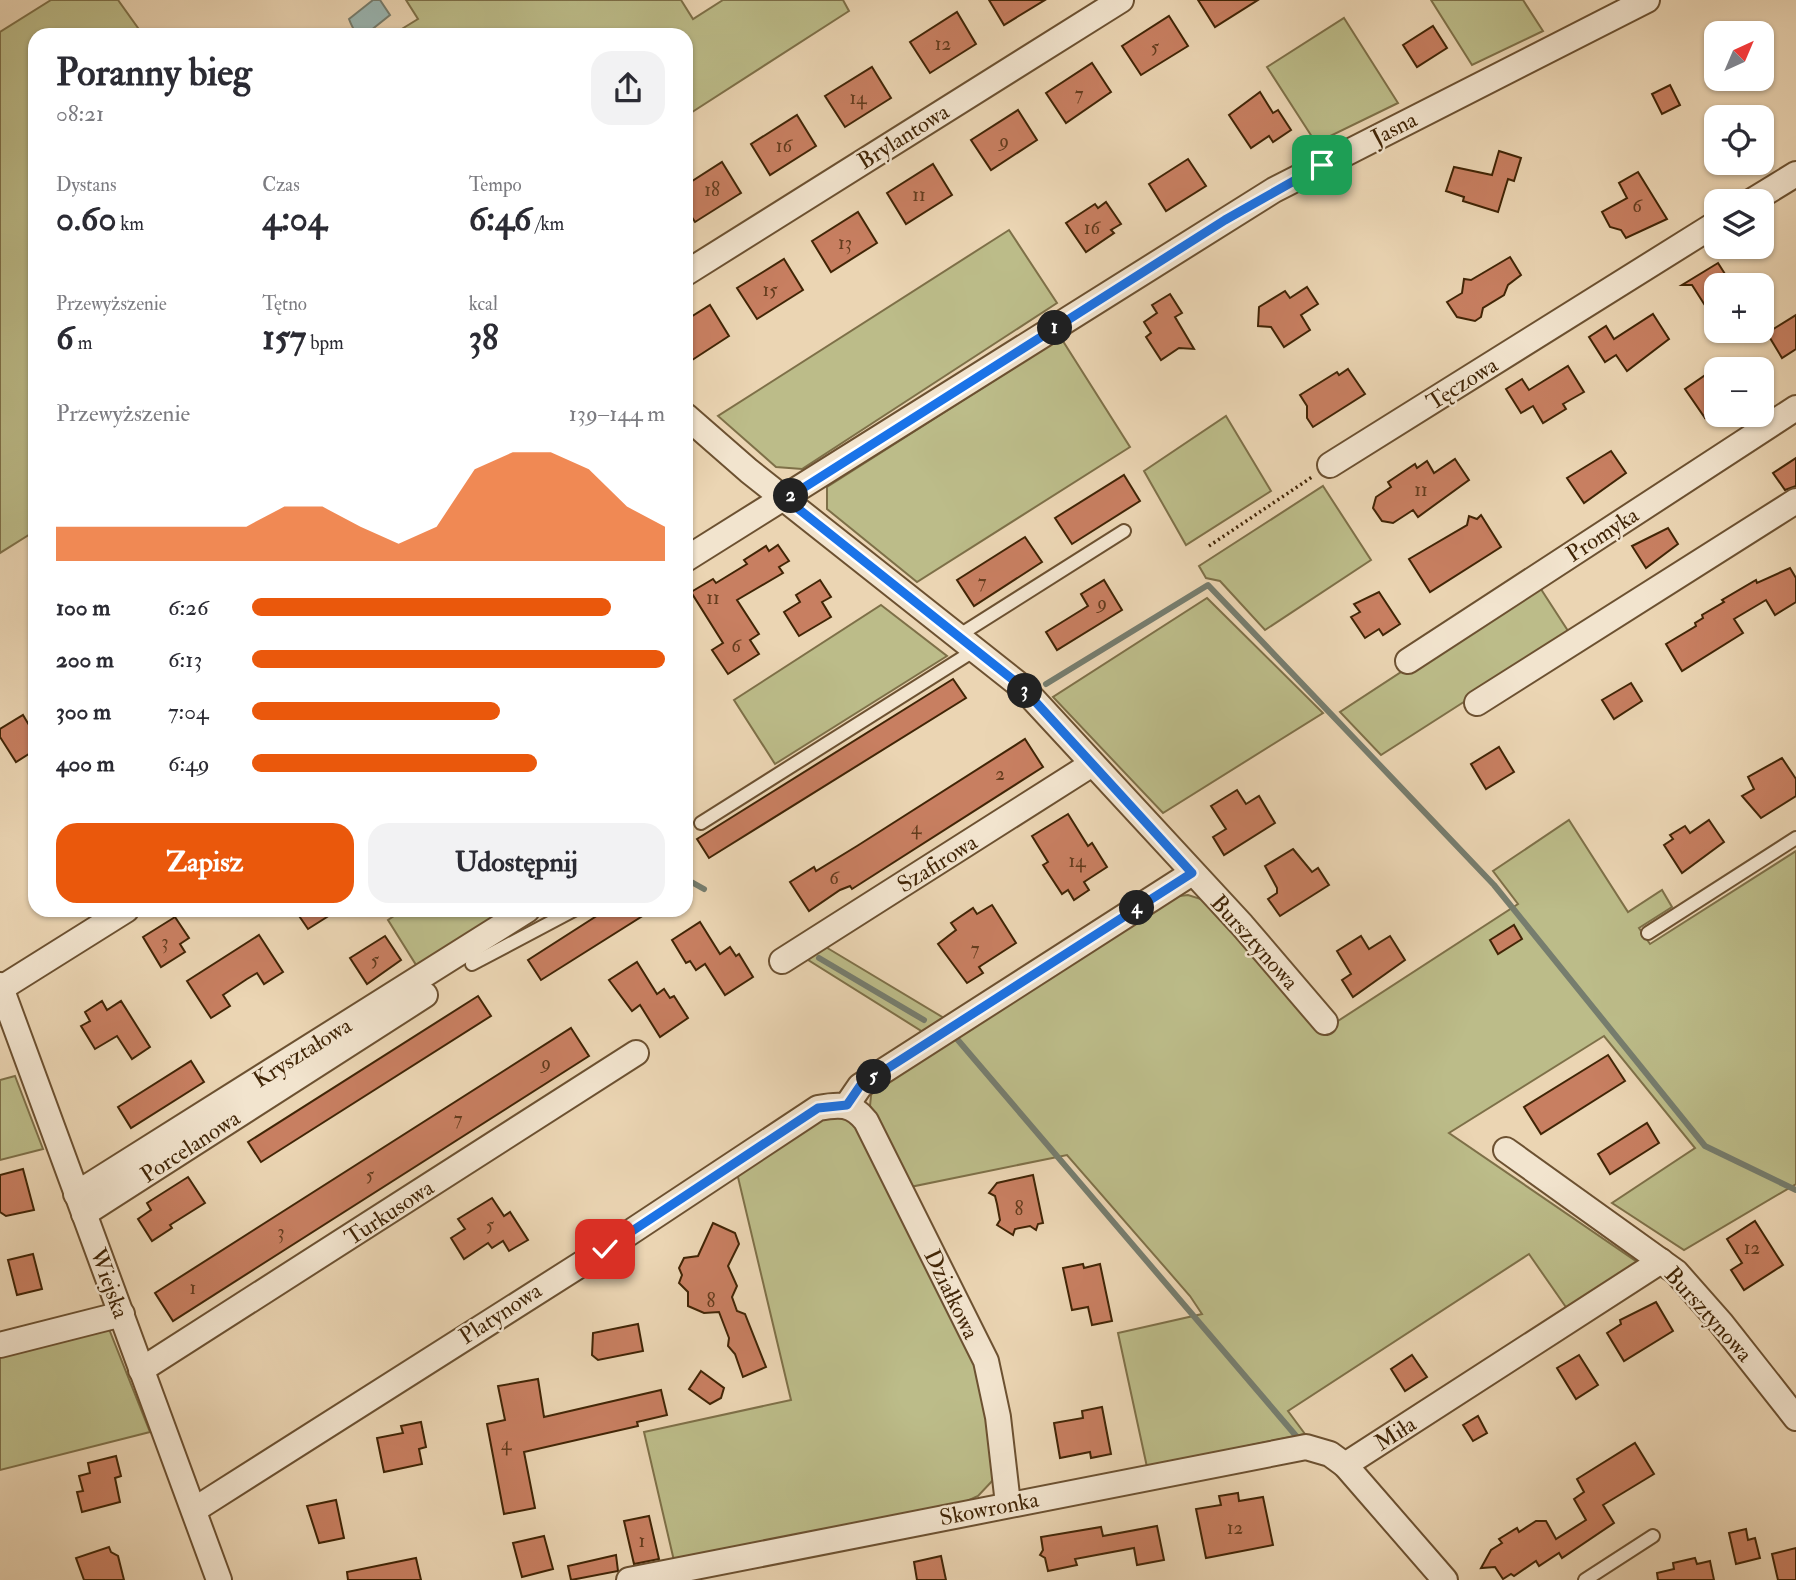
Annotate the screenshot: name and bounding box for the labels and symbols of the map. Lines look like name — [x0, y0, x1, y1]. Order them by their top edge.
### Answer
north arrow — [1704, 21, 1774, 91]
house number: 12 — [935, 32, 951, 56]
house number: 5 — [1151, 35, 1160, 59]
house number: 7 — [1075, 82, 1084, 106]
house number: 14 — [849, 86, 867, 110]
street label: Brylantowa — [852, 97, 955, 176]
street label: Jasna — [1366, 105, 1422, 153]
house number: 9 — [997, 129, 1009, 153]
house number: 16 — [776, 134, 794, 158]
pin — [1292, 135, 1352, 195]
house number: 18 — [704, 178, 720, 202]
house number: 11 — [912, 183, 926, 207]
house number: 6 — [1632, 194, 1643, 218]
house number: 16 — [1084, 216, 1102, 240]
house number: 13 — [838, 231, 852, 255]
house number: 15 — [762, 278, 778, 302]
pin: 1 — [1038, 310, 1072, 346]
street label: Tęczowa — [1421, 350, 1504, 417]
pin: 2 — [774, 478, 808, 514]
house number: 11 — [1414, 478, 1428, 502]
street label: Promyka — [1561, 500, 1644, 569]
house number: 7 — [978, 570, 987, 594]
house number: 11 — [706, 586, 720, 610]
house number: 9 — [1095, 591, 1107, 615]
house number: 6 — [731, 634, 742, 658]
pin: 3 — [1007, 674, 1042, 708]
house number: 2 — [995, 762, 1005, 786]
house number: 4 — [911, 816, 922, 840]
street label: Szafirowa — [892, 827, 983, 899]
house number: 14 — [1068, 849, 1086, 873]
house number: 6 — [829, 866, 840, 890]
street label: Bursztynowa — [1204, 889, 1305, 996]
pin: 4 — [1120, 890, 1154, 926]
house number: 3 — [161, 930, 169, 954]
house number: 7 — [971, 937, 980, 961]
house number: 5 — [371, 948, 380, 972]
street label: Kryształowa — [248, 1010, 357, 1094]
house number: 9 — [539, 1051, 551, 1075]
pin: 5 — [856, 1060, 892, 1094]
street label: Porcelanowa — [135, 1103, 246, 1189]
house number: 7 — [454, 1107, 463, 1131]
house number: 5 — [366, 1163, 375, 1187]
street label: Turkusowa — [339, 1173, 440, 1252]
house number: 8 — [1015, 1197, 1024, 1221]
house number: 5 — [486, 1213, 495, 1237]
pin — [575, 1219, 635, 1279]
house number: 3 — [277, 1220, 285, 1244]
house number: 12 — [1744, 1236, 1760, 1260]
street label: Wiejska — [83, 1243, 136, 1323]
street label: Działkowa — [917, 1245, 986, 1344]
street label: Bursztynowa — [1658, 1261, 1759, 1368]
house number: 1 — [190, 1276, 196, 1300]
street label: Platynowa — [454, 1276, 547, 1351]
house number: 8 — [707, 1289, 716, 1313]
street label: Miła — [1369, 1409, 1422, 1457]
house number: 4 — [501, 1432, 512, 1456]
street label: Skowronka — [937, 1485, 1042, 1532]
house number: 12 — [1227, 1516, 1243, 1540]
house number: 1 — [639, 1529, 645, 1553]

